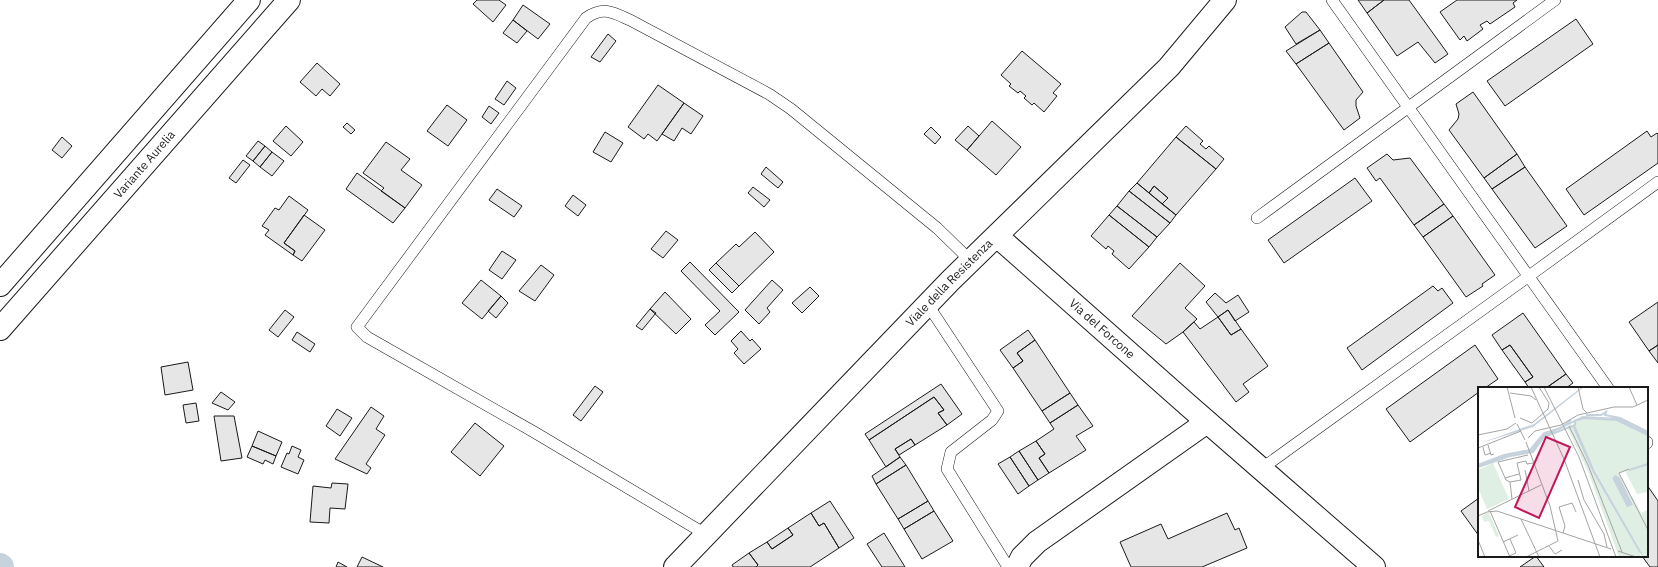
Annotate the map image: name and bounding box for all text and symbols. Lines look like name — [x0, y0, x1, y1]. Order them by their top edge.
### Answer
street label: Variante Aurelia — [110, 127, 178, 201]
street label: Viale della Resistenza — [902, 235, 996, 329]
street label: Via del Forcone — [1066, 295, 1138, 362]
inset map — [1478, 387, 1648, 557]

